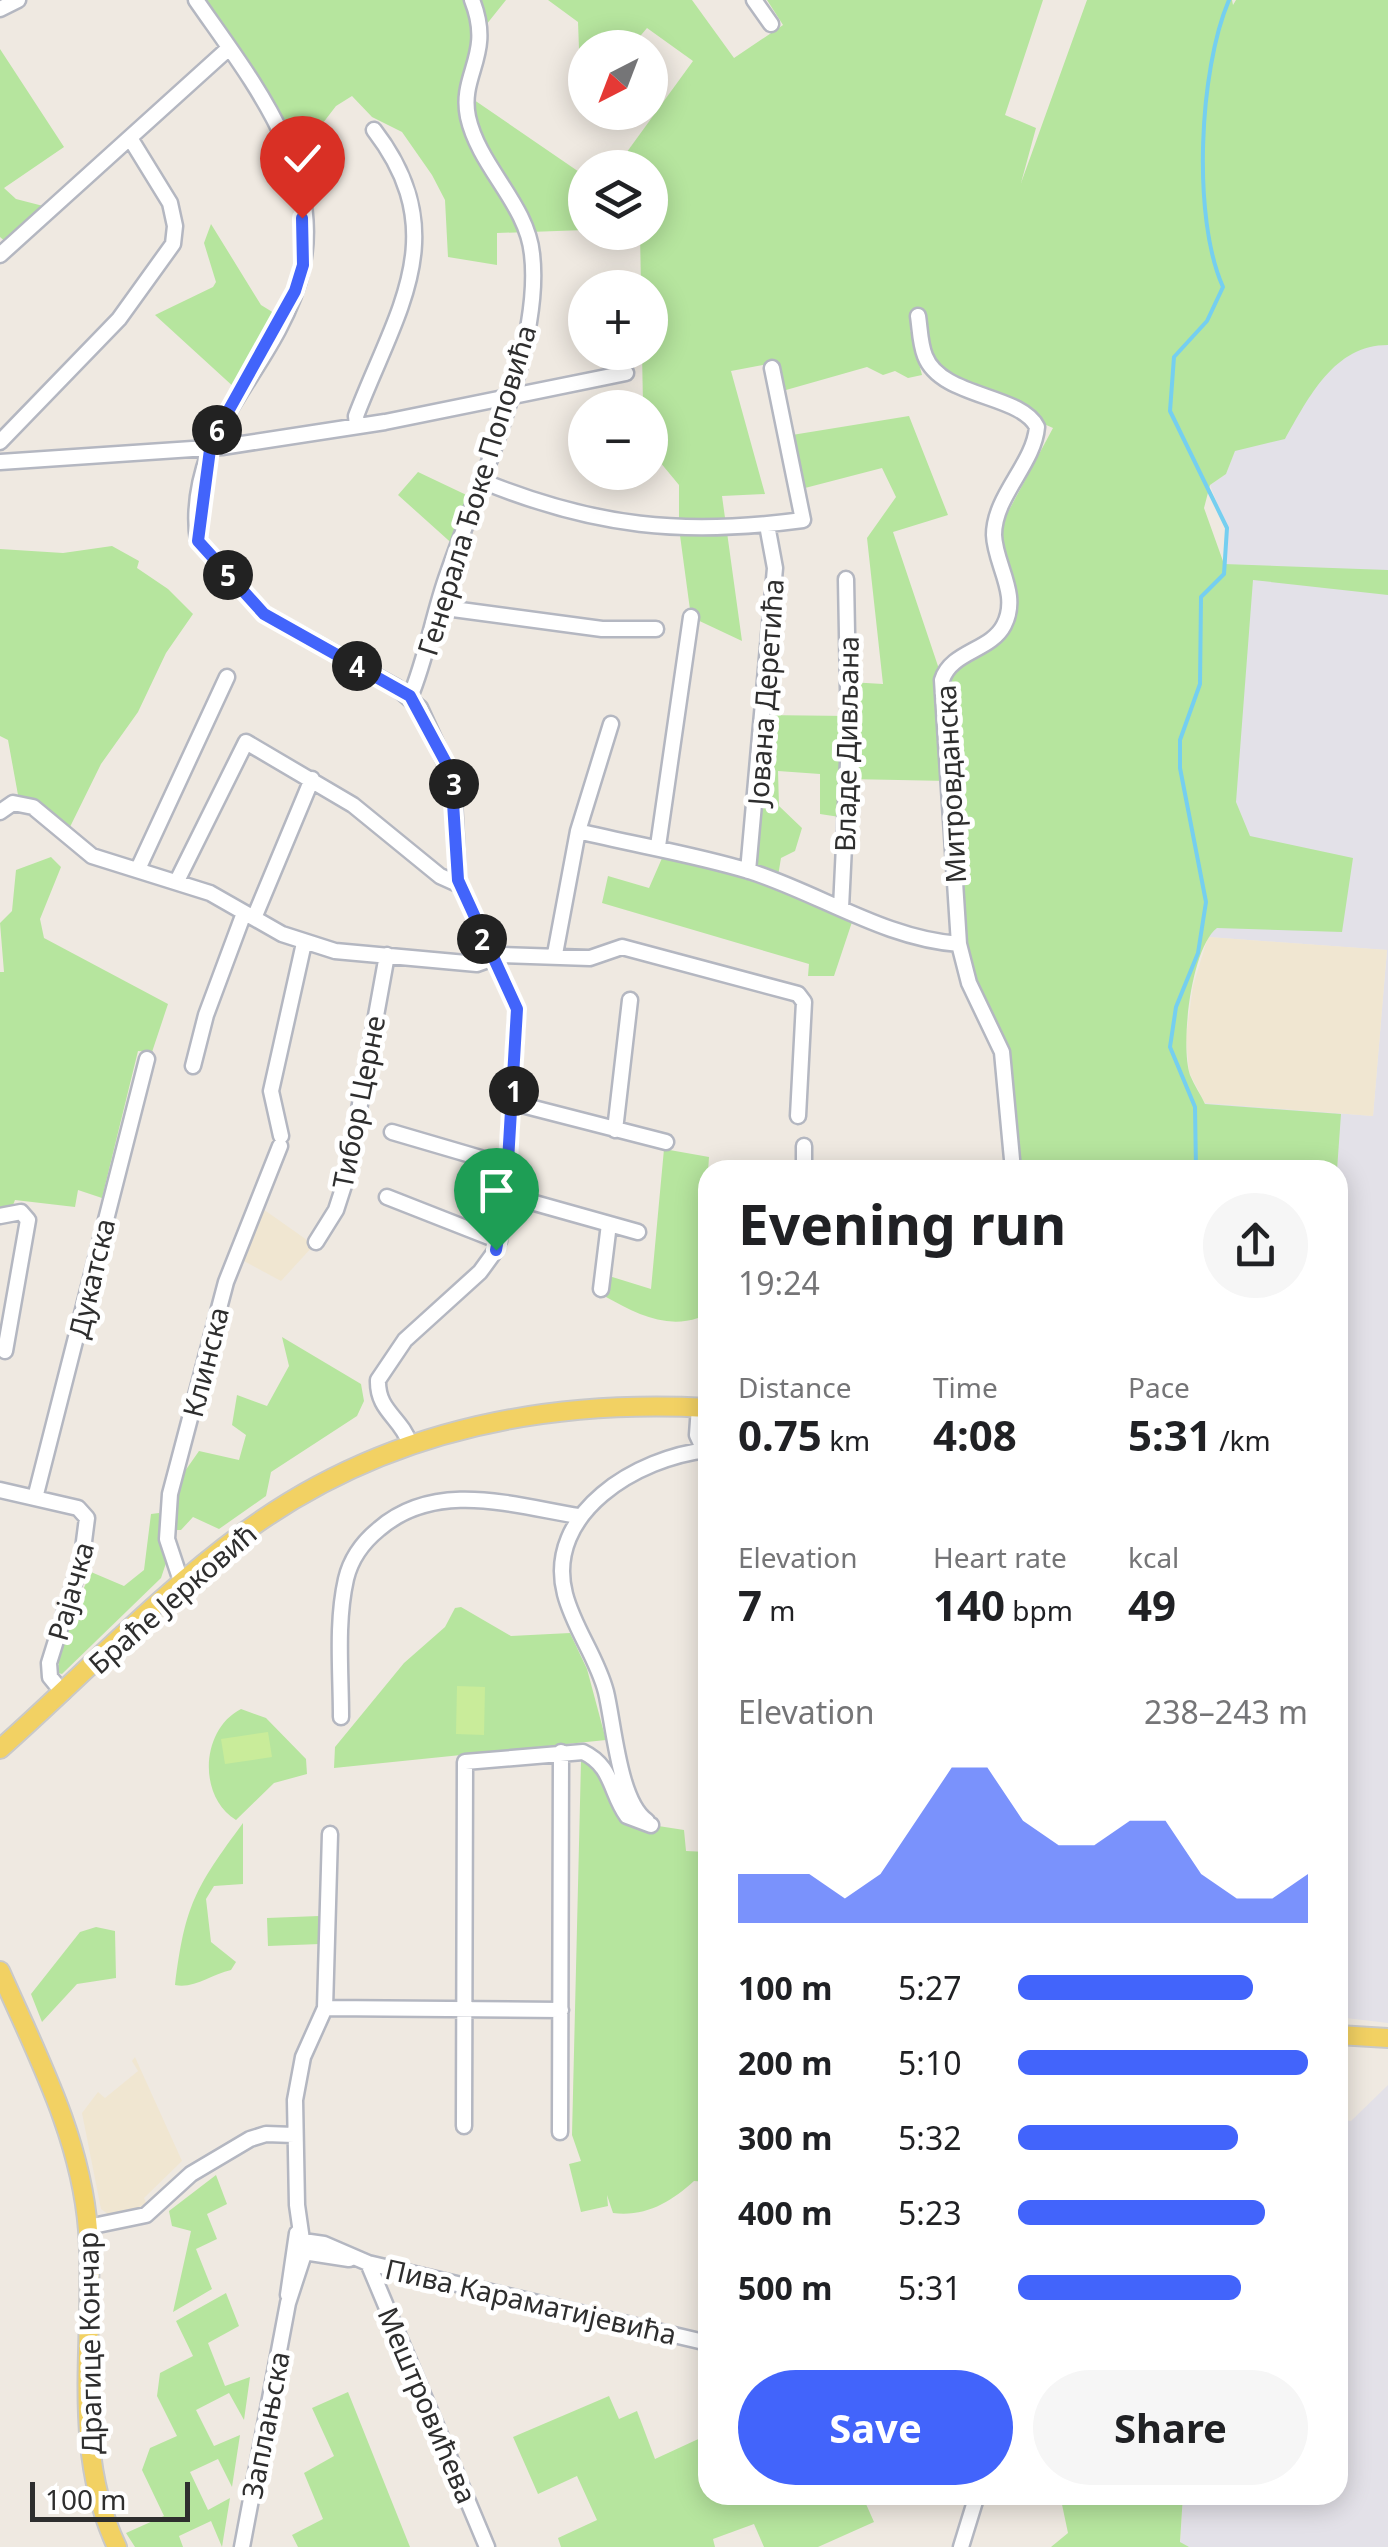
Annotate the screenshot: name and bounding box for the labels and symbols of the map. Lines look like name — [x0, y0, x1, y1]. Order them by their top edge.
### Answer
north arrow — [568, 30, 668, 130]
pin — [260, 116, 345, 219]
street label: Генерала Ђоке Поповића — [408, 320, 544, 660]
pin: 6 — [192, 405, 242, 455]
pin: 5 — [203, 550, 253, 600]
street label: Јована Деретића — [738, 577, 792, 810]
street label: Владе Дивљана — [825, 636, 867, 852]
pin: 4 — [332, 641, 382, 691]
street label: Митровданска — [926, 684, 974, 884]
pin: 3 — [429, 759, 479, 809]
pin: 2 — [457, 914, 507, 964]
street label: Тибор Церне — [323, 1012, 393, 1192]
pin: 1 — [489, 1066, 539, 1116]
pin — [454, 1148, 539, 1251]
street label: Дукатска — [59, 1215, 123, 1341]
street label: Клинска — [173, 1303, 237, 1421]
street label: Браће Јерковић — [80, 1514, 264, 1682]
street label: Рајачка — [38, 1537, 102, 1645]
street label: Драгице Кончар — [68, 2232, 110, 2454]
street label: Пива Караматијевића — [382, 2249, 680, 2353]
street label: Мештровићева — [370, 2301, 486, 2509]
street label: Заплањска — [232, 2348, 298, 2502]
scale bar — [30, 2477, 190, 2522]

